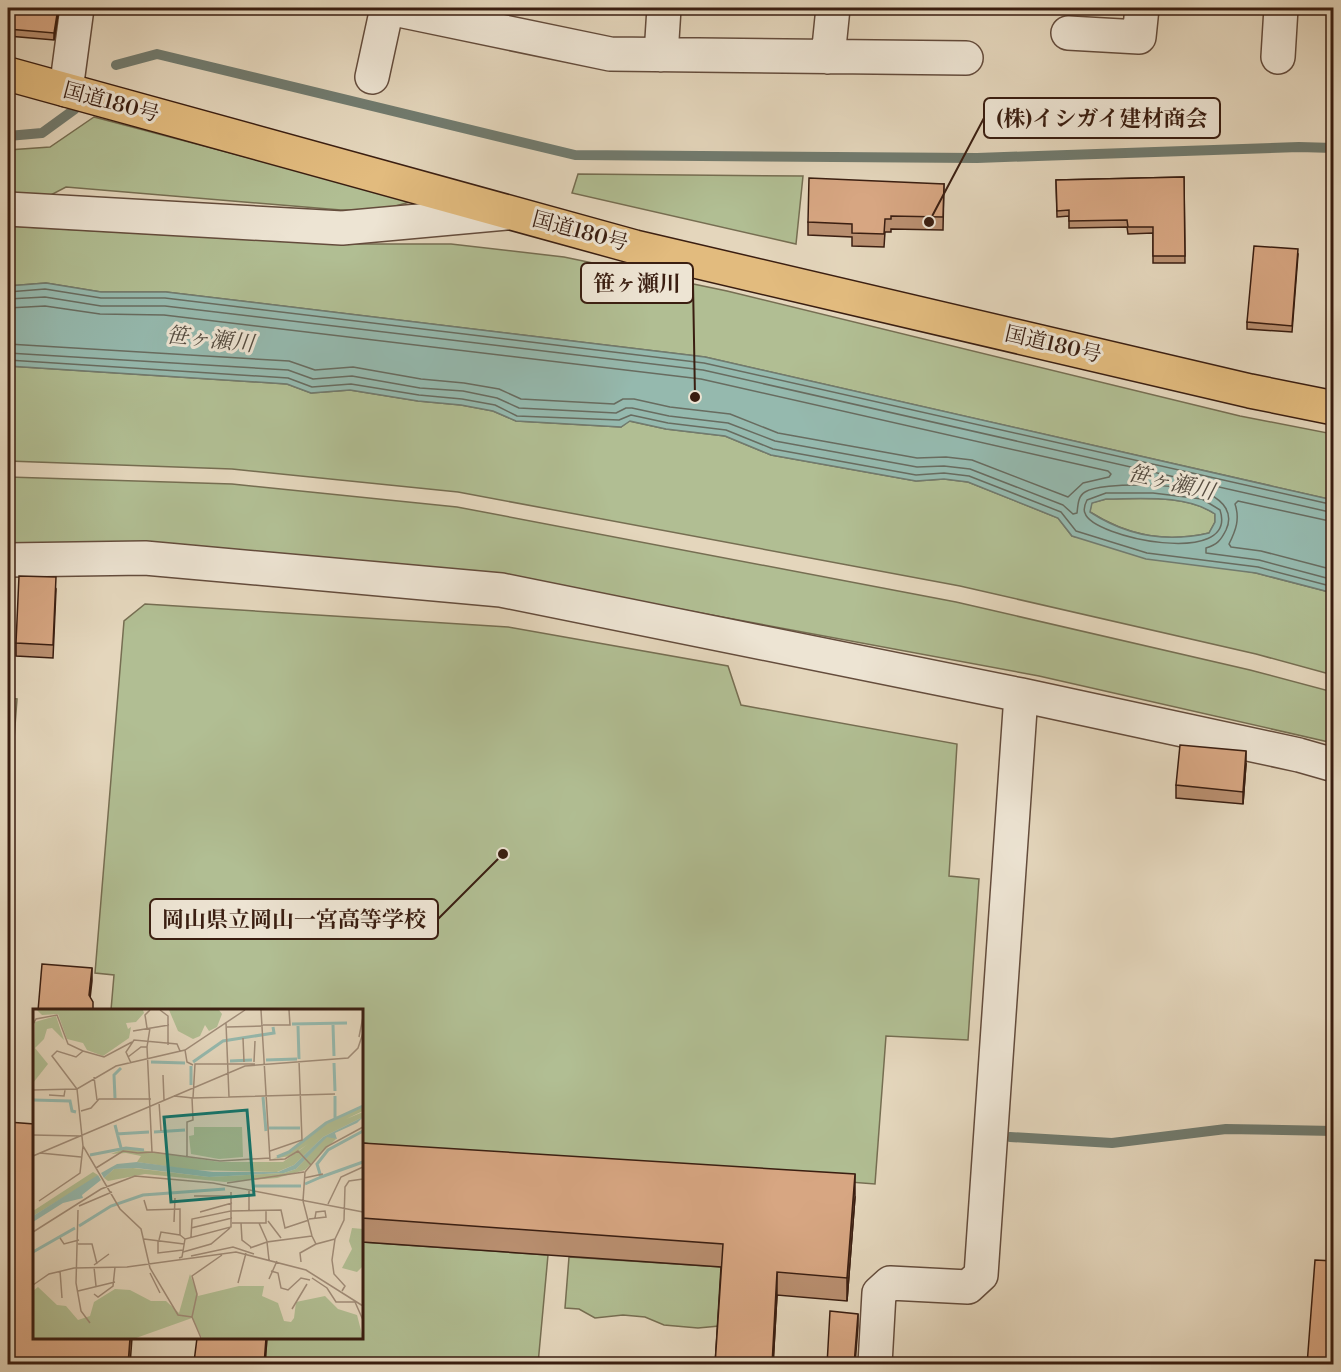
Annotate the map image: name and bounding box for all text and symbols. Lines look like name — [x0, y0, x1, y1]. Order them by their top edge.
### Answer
street label: 国道180号 — [60, 78, 162, 128]
callout: (株)イシガイ建材商会 — [984, 98, 1220, 138]
text: (株)イシガイ建材商会 — [997, 106, 1207, 133]
street label: 国道180号 — [529, 207, 631, 257]
callout: 笹ヶ瀬川 — [581, 263, 693, 303]
text: 笹ヶ瀬川 — [593, 271, 681, 298]
street label: 国道180号 — [1002, 321, 1104, 369]
water label: 笹ヶ瀬川 — [165, 322, 257, 358]
water label: 笹ヶ瀬川 — [1125, 460, 1219, 507]
callout: 岡山県立岡山一宮高等学校 — [150, 899, 438, 939]
text: 岡山県立岡山一宮高等学校 — [162, 907, 426, 934]
inset map — [33, 1009, 363, 1339]

